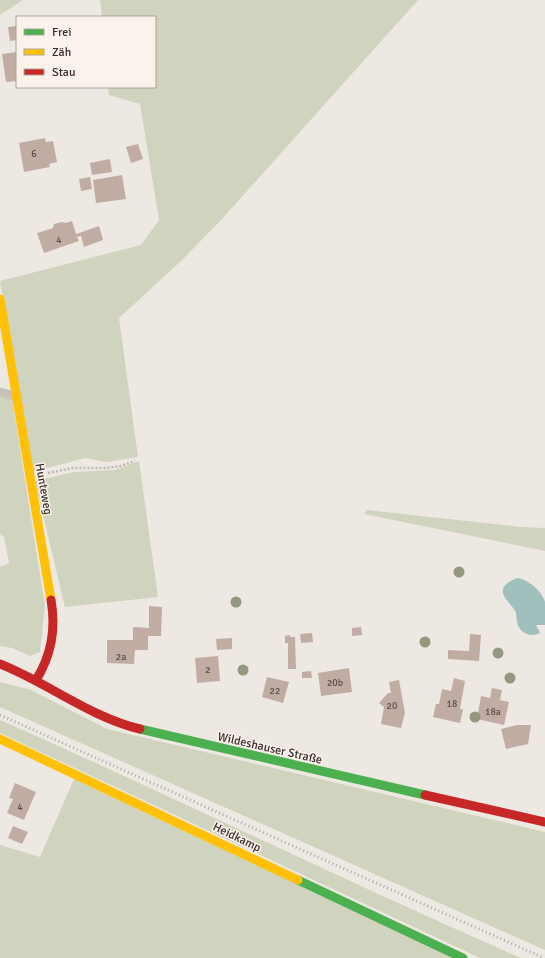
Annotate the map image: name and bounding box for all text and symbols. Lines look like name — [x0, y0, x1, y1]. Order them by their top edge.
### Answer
legend — [16, 16, 156, 88]
text: Frei — [52, 25, 71, 40]
text: Zäh — [52, 45, 71, 60]
text: Stau — [52, 65, 76, 80]
house number: 6 — [31, 148, 37, 160]
house number: 4 — [56, 234, 62, 246]
street label: Hunteweg — [32, 462, 55, 516]
house number: 2a — [116, 651, 126, 663]
house number: 2 — [205, 664, 211, 676]
house number: 20b — [327, 677, 343, 689]
house number: 22 — [270, 685, 280, 697]
house number: 18 — [447, 698, 457, 710]
house number: 20 — [387, 700, 397, 712]
house number: 18a — [485, 706, 501, 718]
street label: Wildeshauser Straße — [216, 729, 324, 768]
house number: 4 — [17, 801, 23, 813]
street label: Heidkamp — [210, 819, 263, 856]

